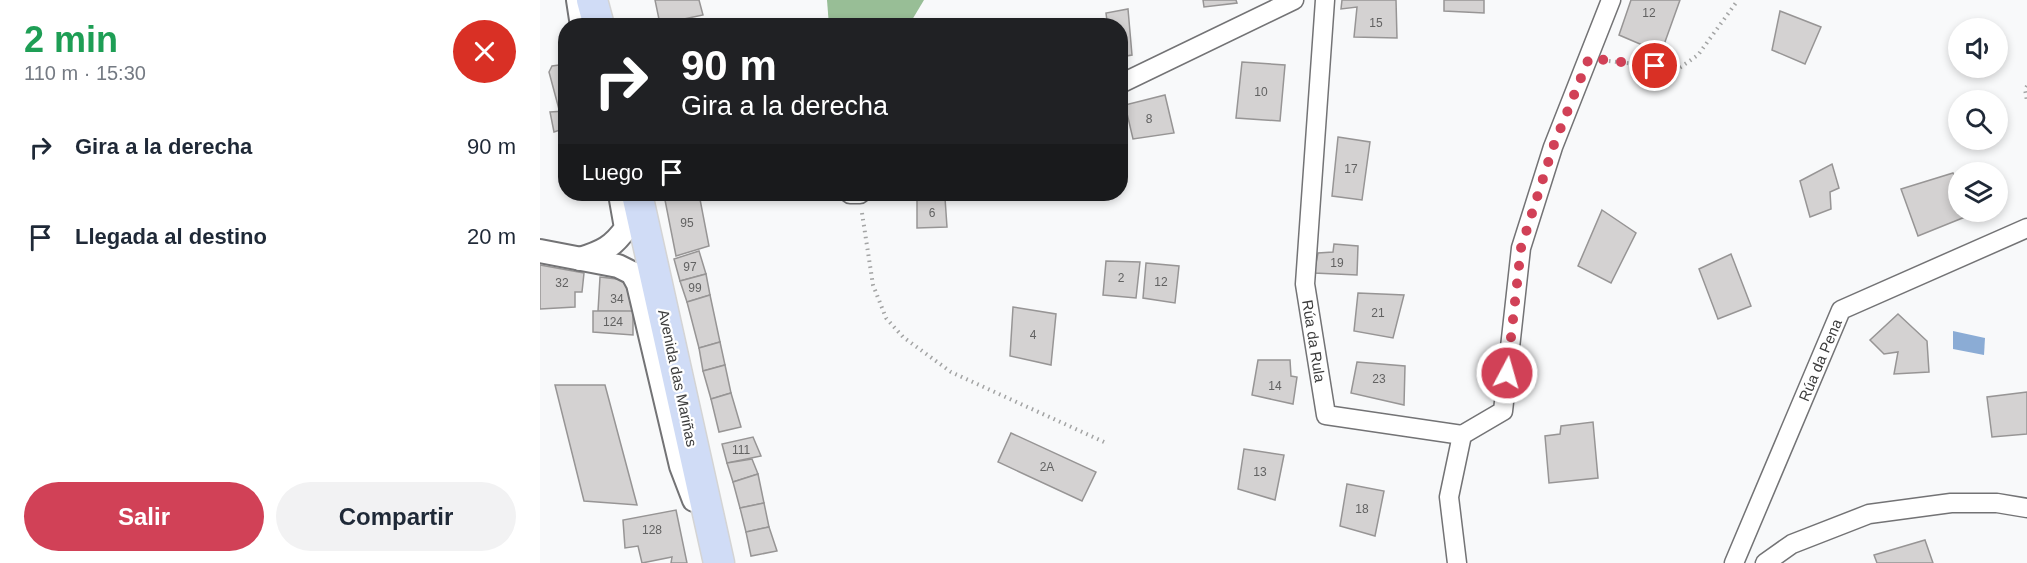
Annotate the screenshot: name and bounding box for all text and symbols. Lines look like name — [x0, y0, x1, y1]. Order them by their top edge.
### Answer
house number: 12 — [1642, 6, 1656, 20]
house number: 15 — [1369, 16, 1383, 30]
map controls — [1948, 18, 2008, 222]
button: sound — [1948, 18, 2008, 78]
text: 2 min — [24, 19, 118, 60]
button: close — [453, 20, 516, 83]
pin — [1629, 40, 1680, 91]
icon: right — [582, 42, 660, 120]
text: 90 m — [681, 42, 777, 89]
icon: arrive — [1638, 49, 1671, 82]
text: 110 m · 15:30 — [24, 62, 146, 84]
house number: 10 — [1254, 85, 1268, 99]
button: search — [1948, 90, 2008, 150]
text: Gira a la derecha — [681, 91, 888, 121]
house number: 8 — [1146, 112, 1153, 126]
icon: right — [24, 131, 57, 164]
text: Gira a la derecha — [75, 134, 252, 159]
text: 90 m — [467, 134, 516, 159]
icon: arrive — [655, 156, 688, 189]
text: Luego — [582, 160, 643, 185]
house number: 17 — [1344, 162, 1358, 176]
button: layers — [1948, 162, 2008, 222]
house number: 6 — [929, 206, 936, 220]
house number: 95 — [680, 216, 694, 230]
icon: arrive — [24, 221, 57, 254]
text: Llegada al destino — [75, 224, 267, 249]
text: 20 m — [467, 224, 516, 249]
house number: 19 — [1330, 256, 1344, 270]
house number: 97 — [683, 260, 697, 274]
house number: 2 — [1118, 271, 1125, 285]
house number: 12 — [1154, 275, 1168, 289]
house number: 32 — [555, 276, 569, 290]
house number: 99 — [688, 281, 702, 295]
house number: 34 — [610, 292, 624, 306]
street label: Rúa da Rula — [1299, 298, 1329, 384]
house number: 21 — [1371, 306, 1385, 320]
street label: Avenida das Mariñas — [655, 308, 701, 448]
house number: 124 — [603, 315, 623, 329]
street label: Rúa da Pena — [1795, 316, 1845, 404]
house number: 4 — [1030, 328, 1037, 342]
position arrow — [1475, 341, 1539, 405]
house number: 23 — [1372, 372, 1386, 386]
house number: 14 — [1268, 379, 1282, 393]
house number: 111 — [732, 443, 750, 457]
house number: 2A — [1040, 460, 1054, 474]
house number: 13 — [1253, 465, 1267, 479]
button: Salir — [24, 482, 264, 551]
button: Compartir — [276, 482, 516, 551]
house number: 18 — [1355, 502, 1369, 516]
house number: 128 — [642, 523, 662, 537]

